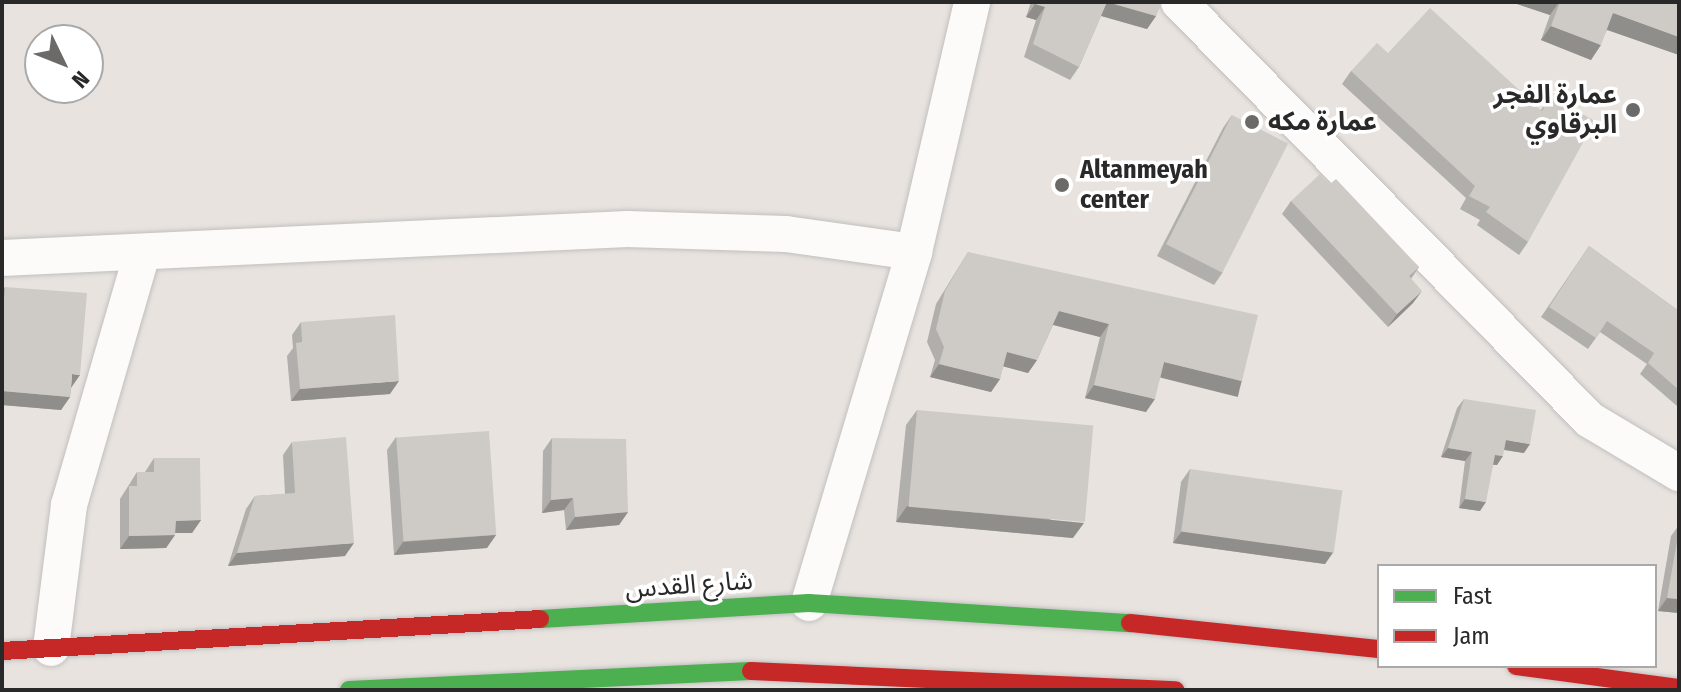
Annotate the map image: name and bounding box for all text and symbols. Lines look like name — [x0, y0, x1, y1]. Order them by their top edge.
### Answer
north arrow — [24, 24, 104, 104]
text: N — [66, 65, 95, 93]
place label: عمارة الفجر البرقاوي — [1494, 79, 1617, 140]
marker: عمارة الفجر البرقاوي — [1624, 101, 1642, 119]
place label: عمارة مكه — [1268, 106, 1377, 138]
marker: عمارة مكه — [1243, 113, 1261, 131]
place label: Altanmeyah center — [1080, 154, 1208, 216]
marker: Altanmeyah center — [1051, 174, 1073, 196]
legend — [1377, 564, 1657, 668]
street label: شارع القدس — [624, 565, 754, 605]
text: Fast — [1453, 582, 1492, 610]
text: Jam — [1453, 622, 1490, 650]

